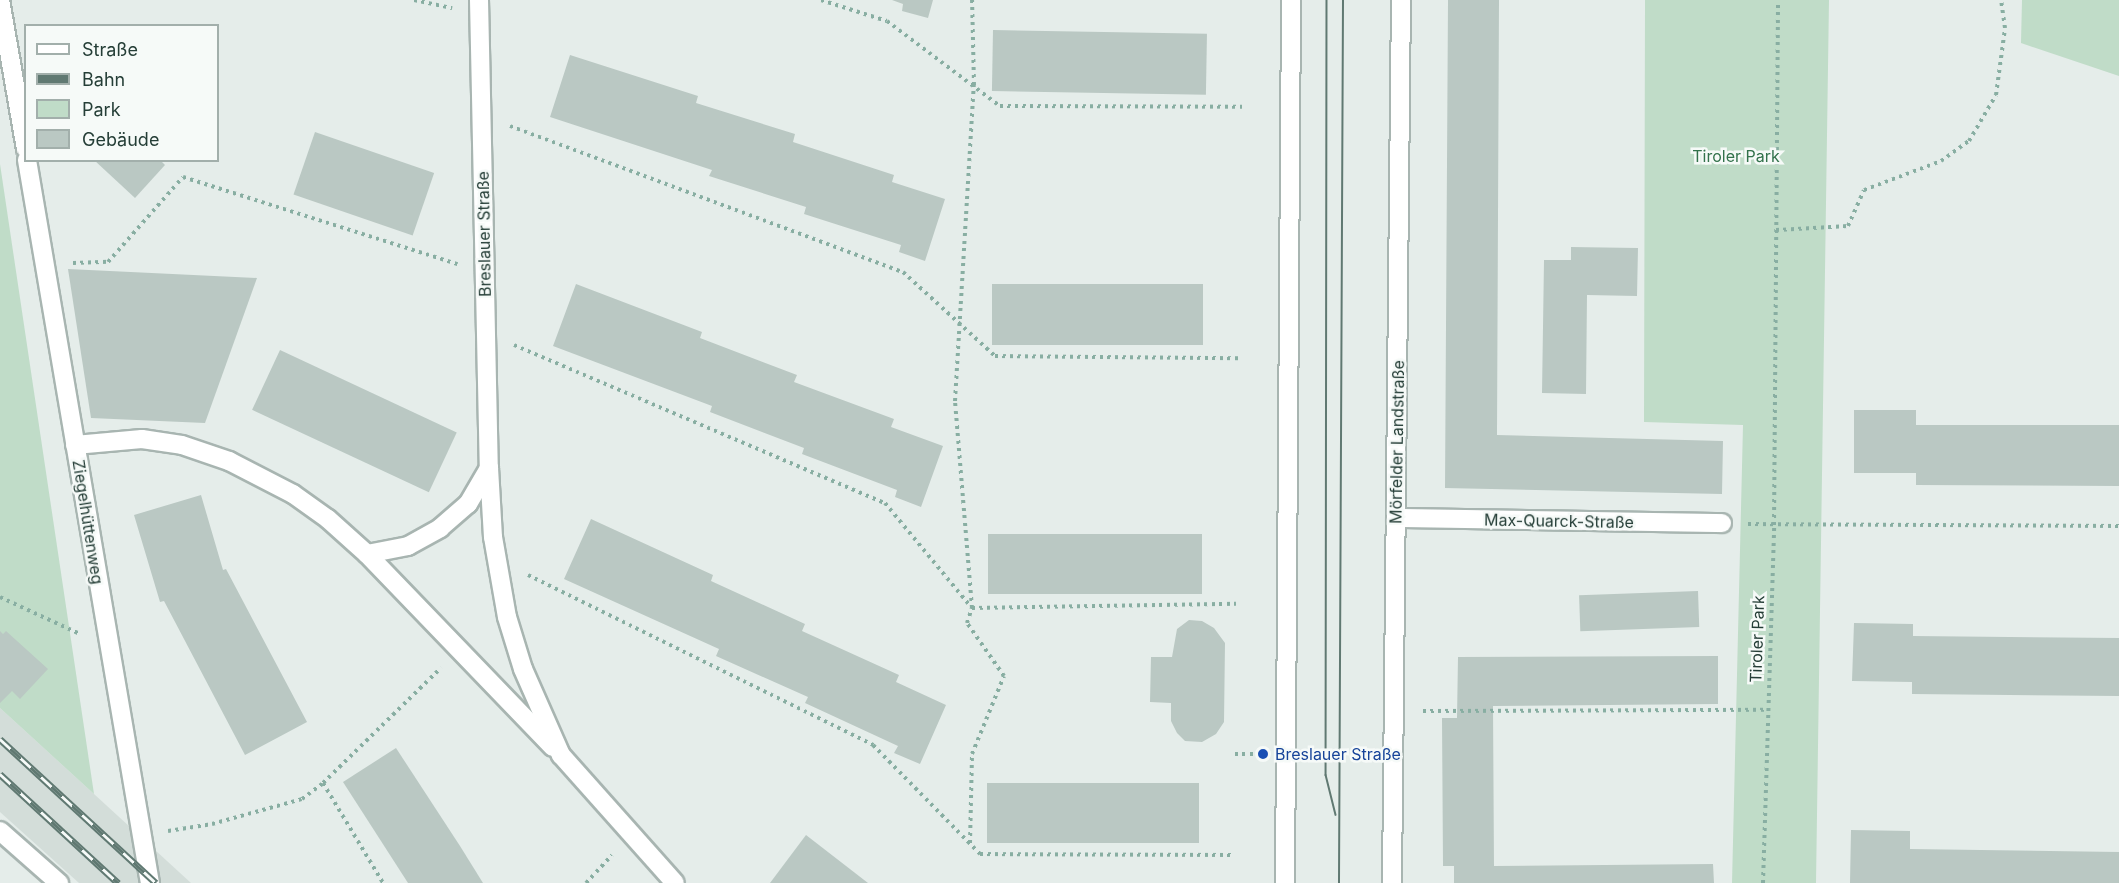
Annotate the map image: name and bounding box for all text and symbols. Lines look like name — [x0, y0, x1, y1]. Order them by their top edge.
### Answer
legend — [24, 24, 219, 162]
text: Straße — [82, 39, 138, 60]
text: Bahn — [82, 69, 125, 90]
text: Park — [82, 99, 121, 120]
text: Gebäude — [82, 129, 159, 150]
park label: Tiroler Park — [1692, 146, 1780, 166]
street label: Breslauer Straße — [473, 171, 495, 297]
street label: Mörfelder Landstraße — [1386, 360, 1408, 524]
street label: Ziegelhüttenweg — [69, 458, 107, 586]
street label: Max-Quarck-Straße — [1484, 510, 1634, 532]
street label: Tiroler Park — [1746, 595, 1768, 683]
place label: Breslauer Straße — [1275, 744, 1401, 764]
marker: Breslauer Straße — [1256, 747, 1270, 761]

